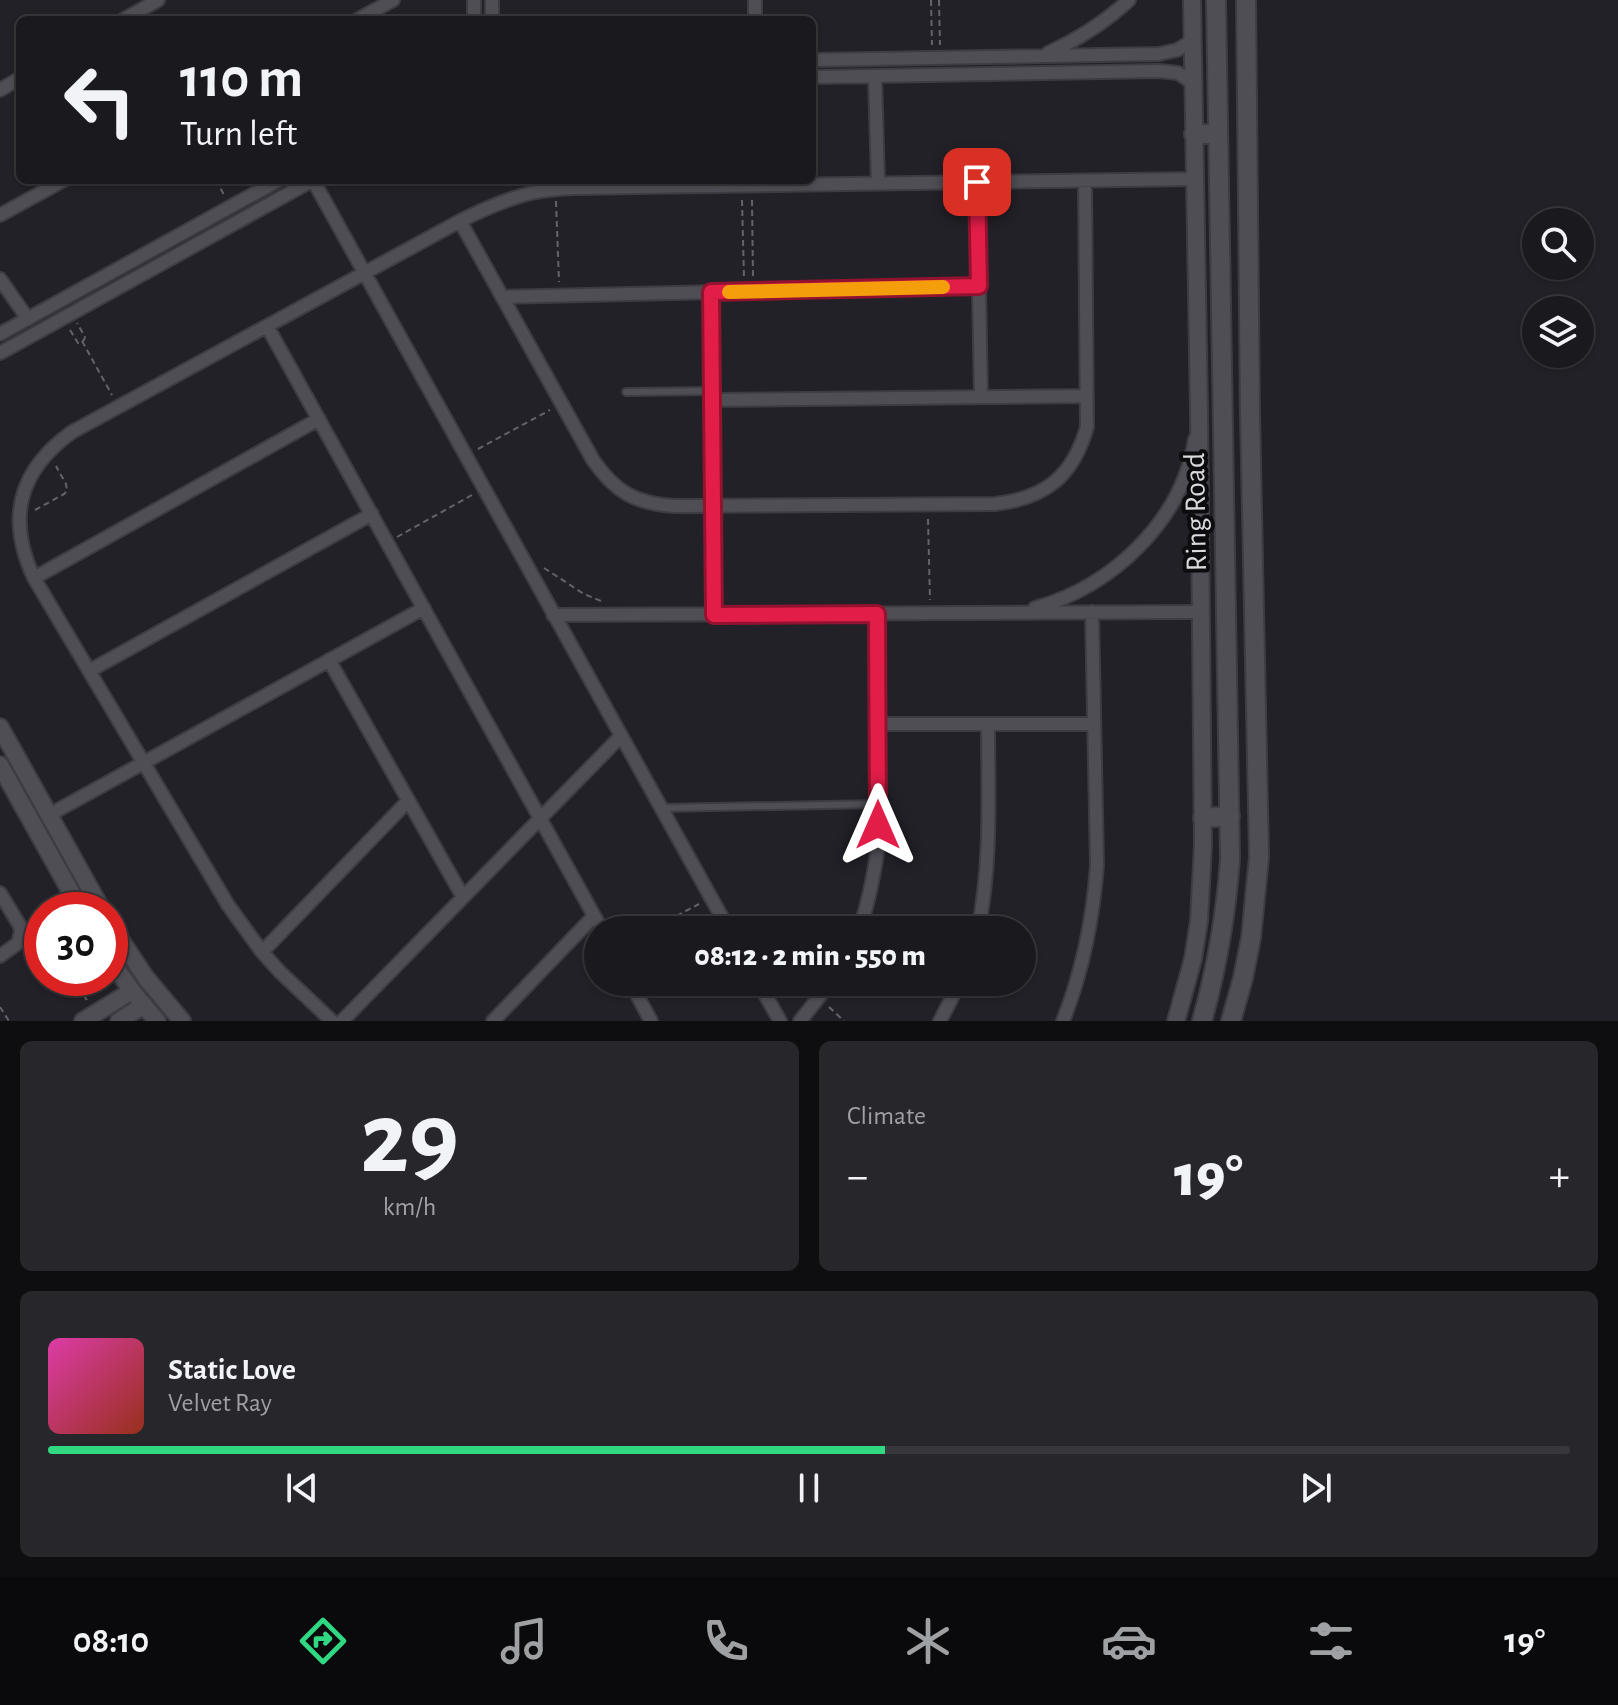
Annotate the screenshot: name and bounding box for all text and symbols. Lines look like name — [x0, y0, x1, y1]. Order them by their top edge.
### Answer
icon: left — [48, 48, 152, 152]
text: 110 m — [180, 51, 303, 107]
text: Turn left — [180, 116, 297, 152]
pin — [943, 148, 1011, 216]
icon: arrive — [955, 160, 999, 204]
map controls — [1522, 208, 1594, 368]
button: search — [1522, 208, 1594, 280]
button: layers — [1522, 296, 1594, 368]
street label: Ring Road — [1180, 452, 1212, 572]
position arrow — [836, 783, 920, 867]
speed limit sign: 30 — [24, 892, 128, 996]
text: 08:12 · 2 min · 550 m — [694, 941, 926, 971]
text: 29 — [360, 1088, 459, 1192]
text: Climate — [847, 1103, 926, 1129]
text: 19° — [1174, 1147, 1243, 1207]
text: − — [847, 1155, 868, 1199]
text: + — [1549, 1155, 1570, 1199]
text: km/h — [383, 1194, 436, 1220]
text: Static Love — [168, 1355, 296, 1385]
text: Velvet Ray — [168, 1390, 272, 1416]
icon: previous — [280, 1466, 324, 1510]
icon: pause — [787, 1466, 831, 1510]
icon: next — [1294, 1466, 1338, 1510]
icon: directions — [295, 1613, 351, 1669]
icon: music — [496, 1613, 552, 1669]
icon: phone — [698, 1613, 754, 1669]
icon: climate — [900, 1613, 956, 1669]
icon: car — [1101, 1613, 1157, 1669]
icon: filters — [1303, 1613, 1359, 1669]
text: 08:10 — [73, 1623, 149, 1659]
text: 19° — [1504, 1623, 1545, 1659]

